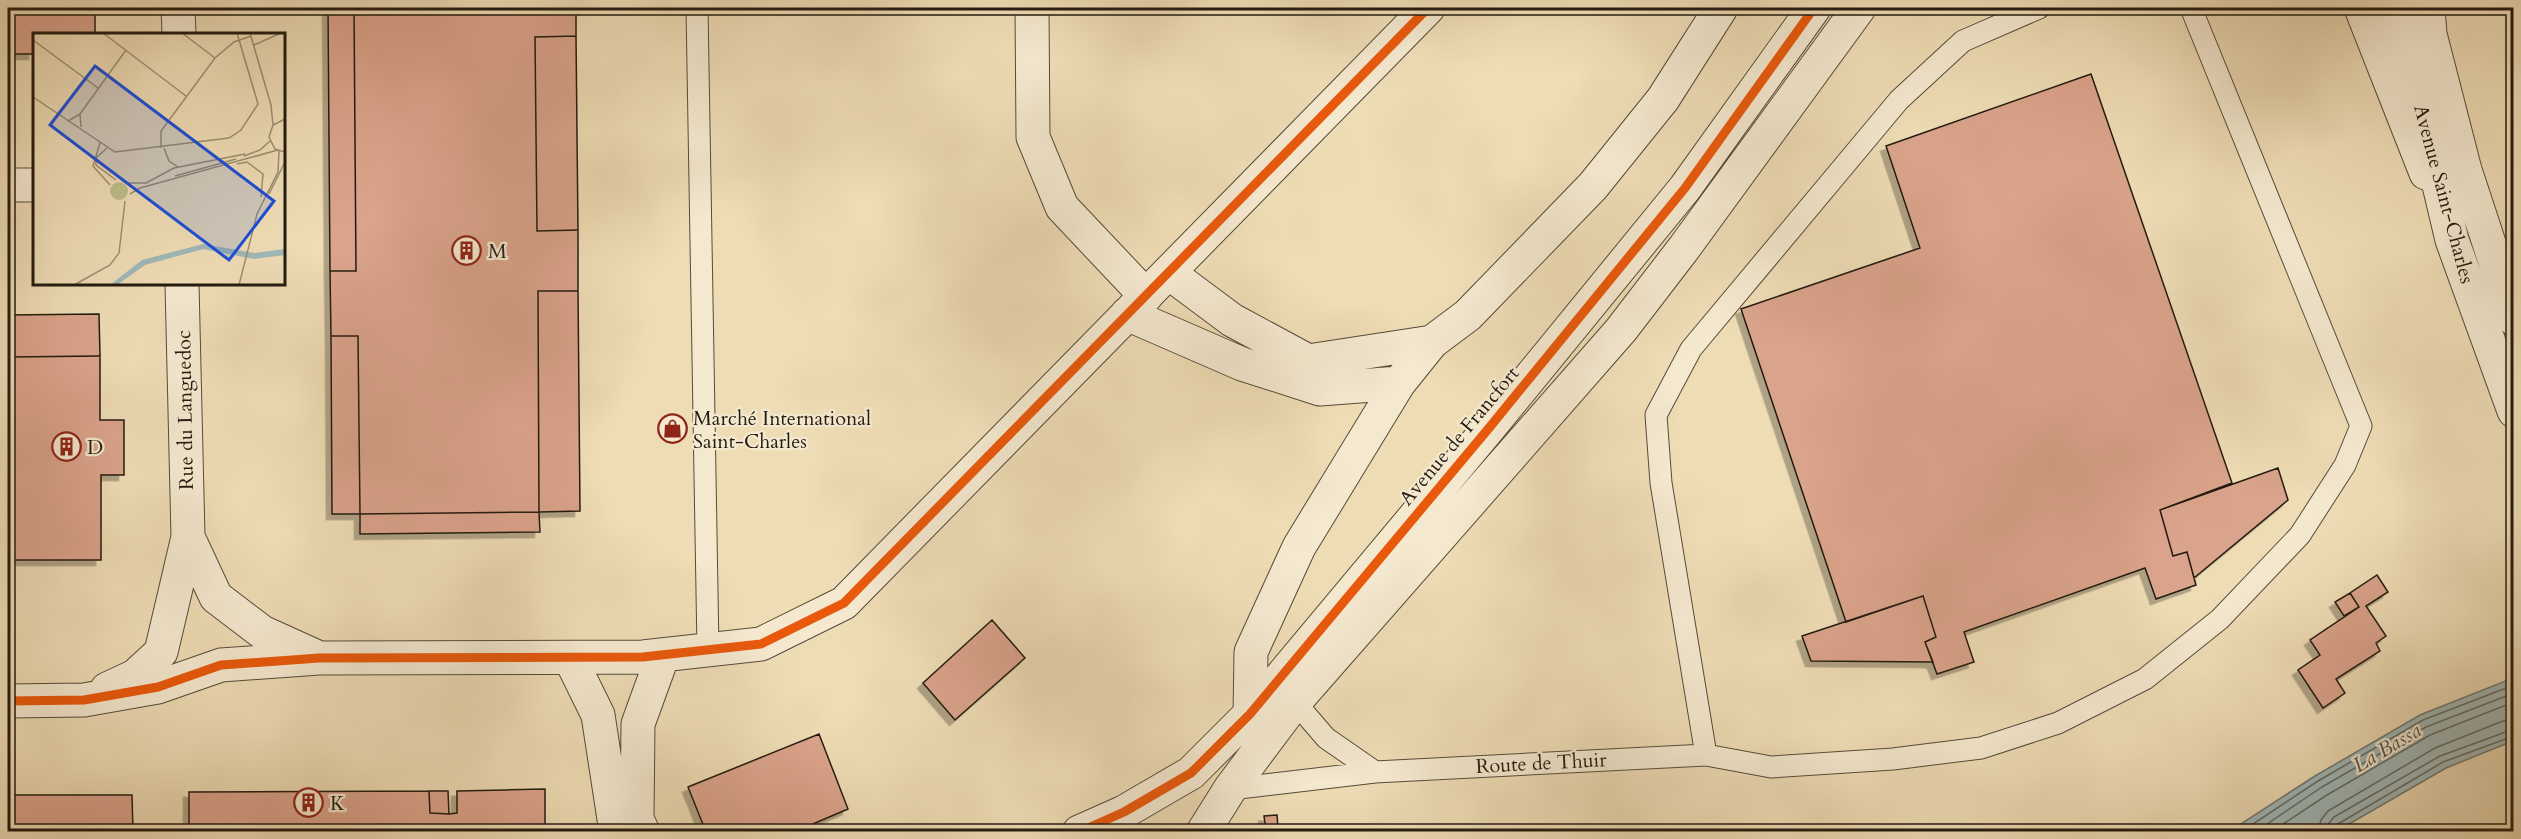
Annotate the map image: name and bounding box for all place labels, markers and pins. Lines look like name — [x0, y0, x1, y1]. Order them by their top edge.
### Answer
building icon: M — [451, 235, 483, 267]
place label: M — [488, 238, 507, 265]
place label: Marché International Saint-Charles — [693, 405, 871, 455]
shop icon: Marché International Saint-Charles — [656, 413, 688, 445]
building icon: D — [50, 431, 82, 463]
place label: D — [87, 434, 103, 461]
building icon: K — [293, 787, 325, 819]
place label: K — [330, 790, 345, 817]

